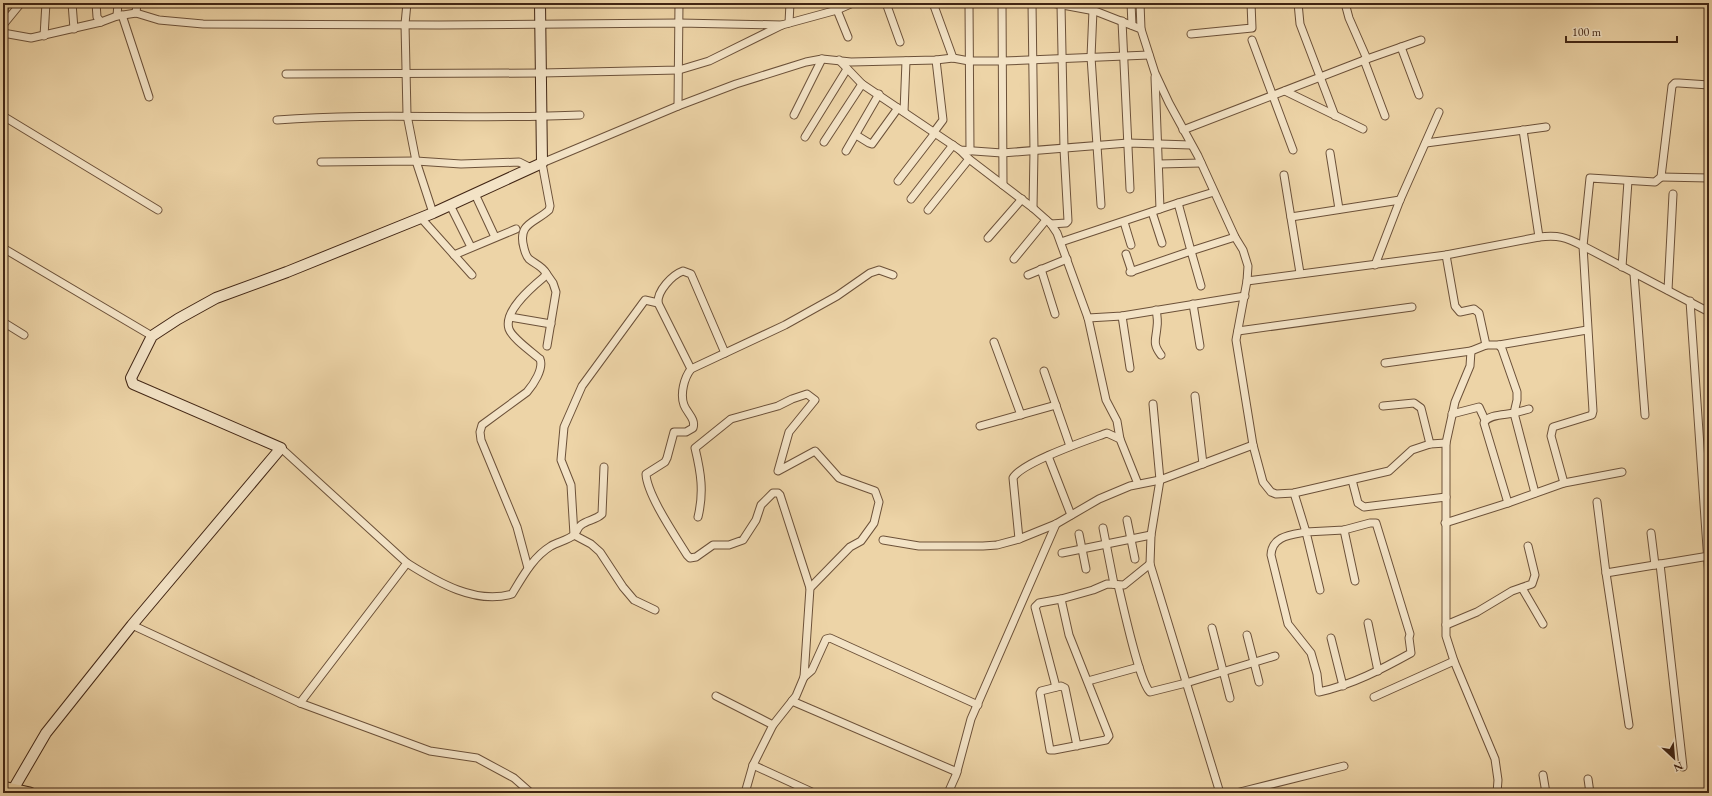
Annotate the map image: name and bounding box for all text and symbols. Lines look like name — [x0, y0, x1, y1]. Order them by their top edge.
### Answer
scale bar — [1566, 18, 1677, 44]
text: 100 m — [1572, 24, 1602, 40]
north arrow — [1654, 738, 1694, 778]
text: N — [1671, 759, 1685, 775]

